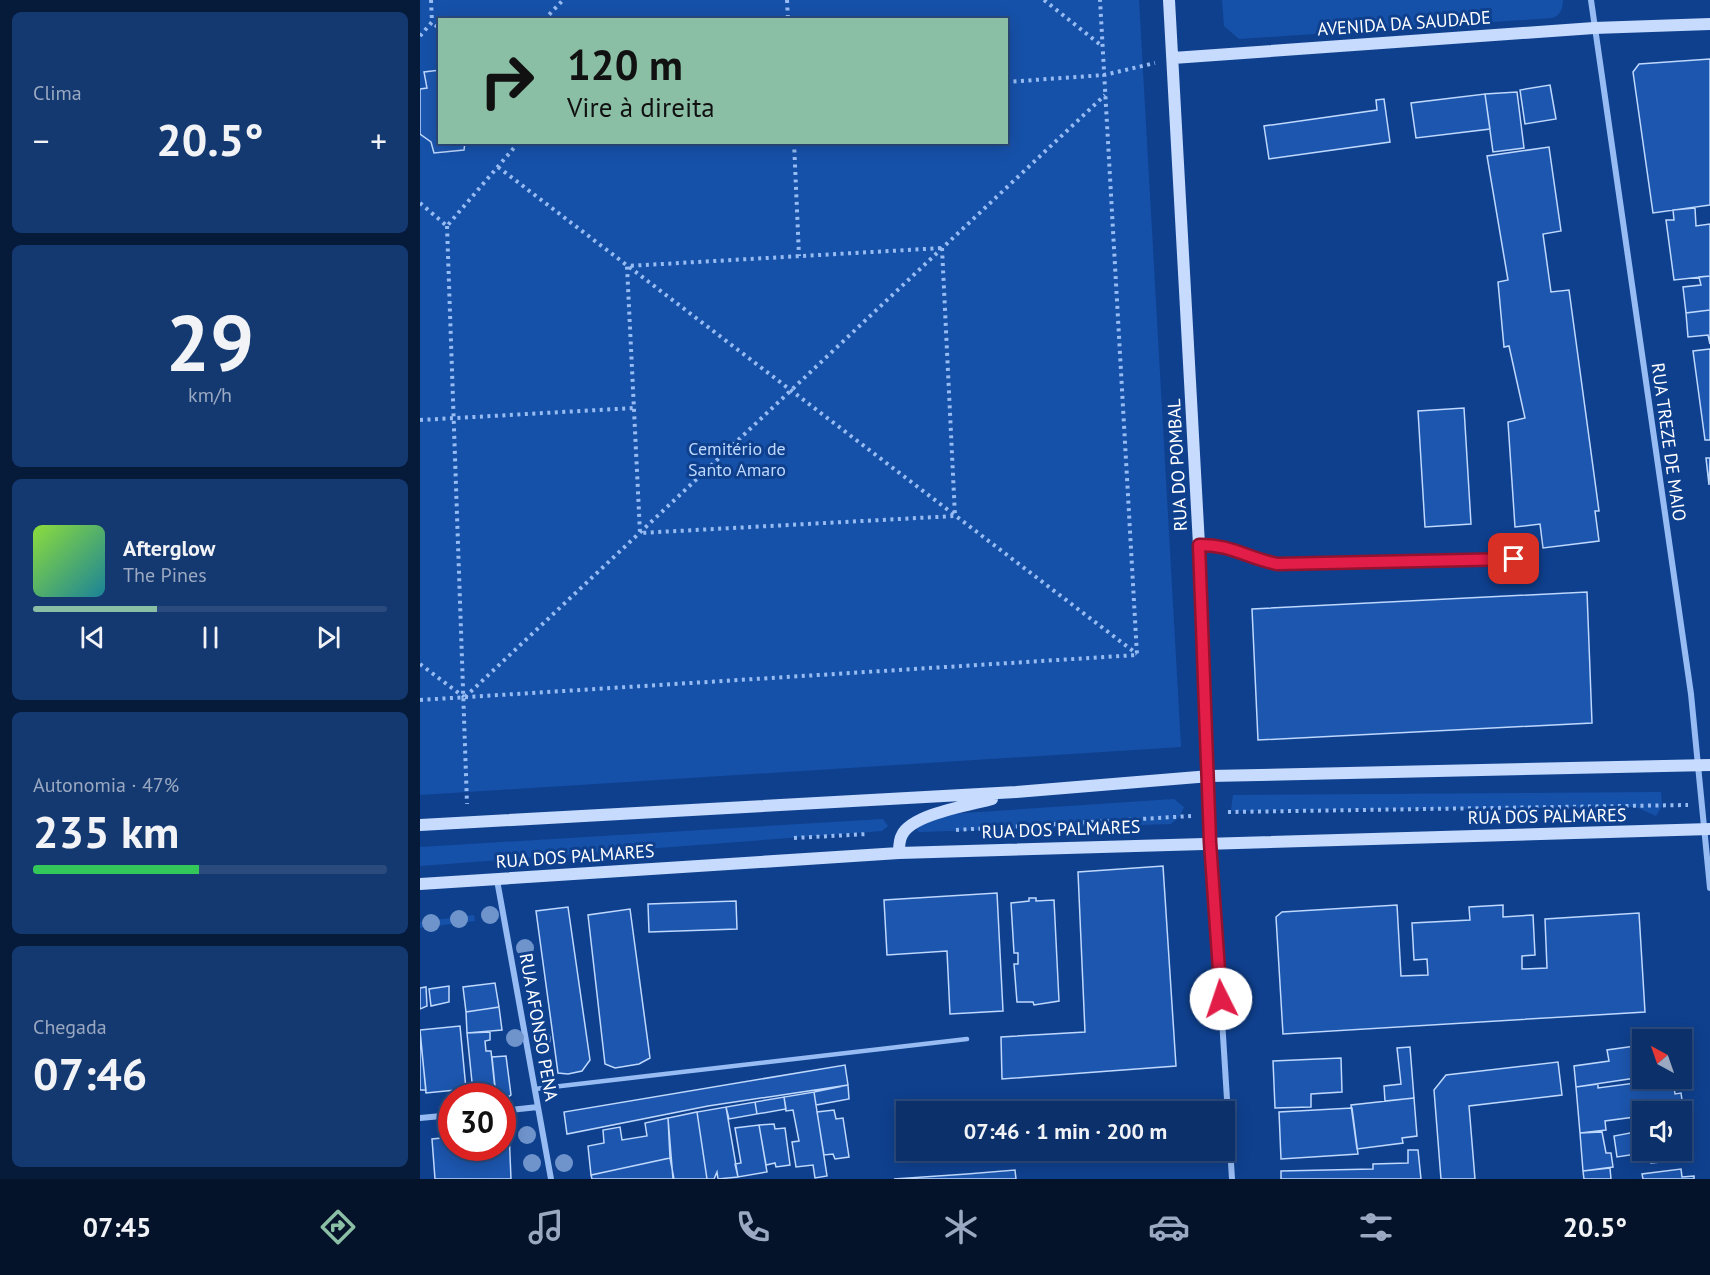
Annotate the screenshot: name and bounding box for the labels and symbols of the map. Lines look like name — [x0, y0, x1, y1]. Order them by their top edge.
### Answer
street label: AVENIDA DA SAUDADE — [1316, 5, 1492, 41]
street label: RUA TREZE DE MAIO — [1647, 361, 1691, 523]
street label: RUA DO POMBAL — [1162, 398, 1192, 532]
park label: Cemitério de Santo Amaro — [688, 437, 786, 481]
pin — [1488, 533, 1539, 584]
street label: RUA DOS PALMARES — [1467, 803, 1627, 829]
street label: RUA DOS PALMARES — [981, 815, 1141, 843]
street label: RUA DOS PALMARES — [495, 839, 655, 873]
street label: RUA AFONSO PENA — [515, 951, 563, 1103]
position arrow — [1189, 967, 1253, 1031]
north arrow — [1632, 1029, 1692, 1089]
speed limit sign: 30 — [438, 1083, 516, 1161]

